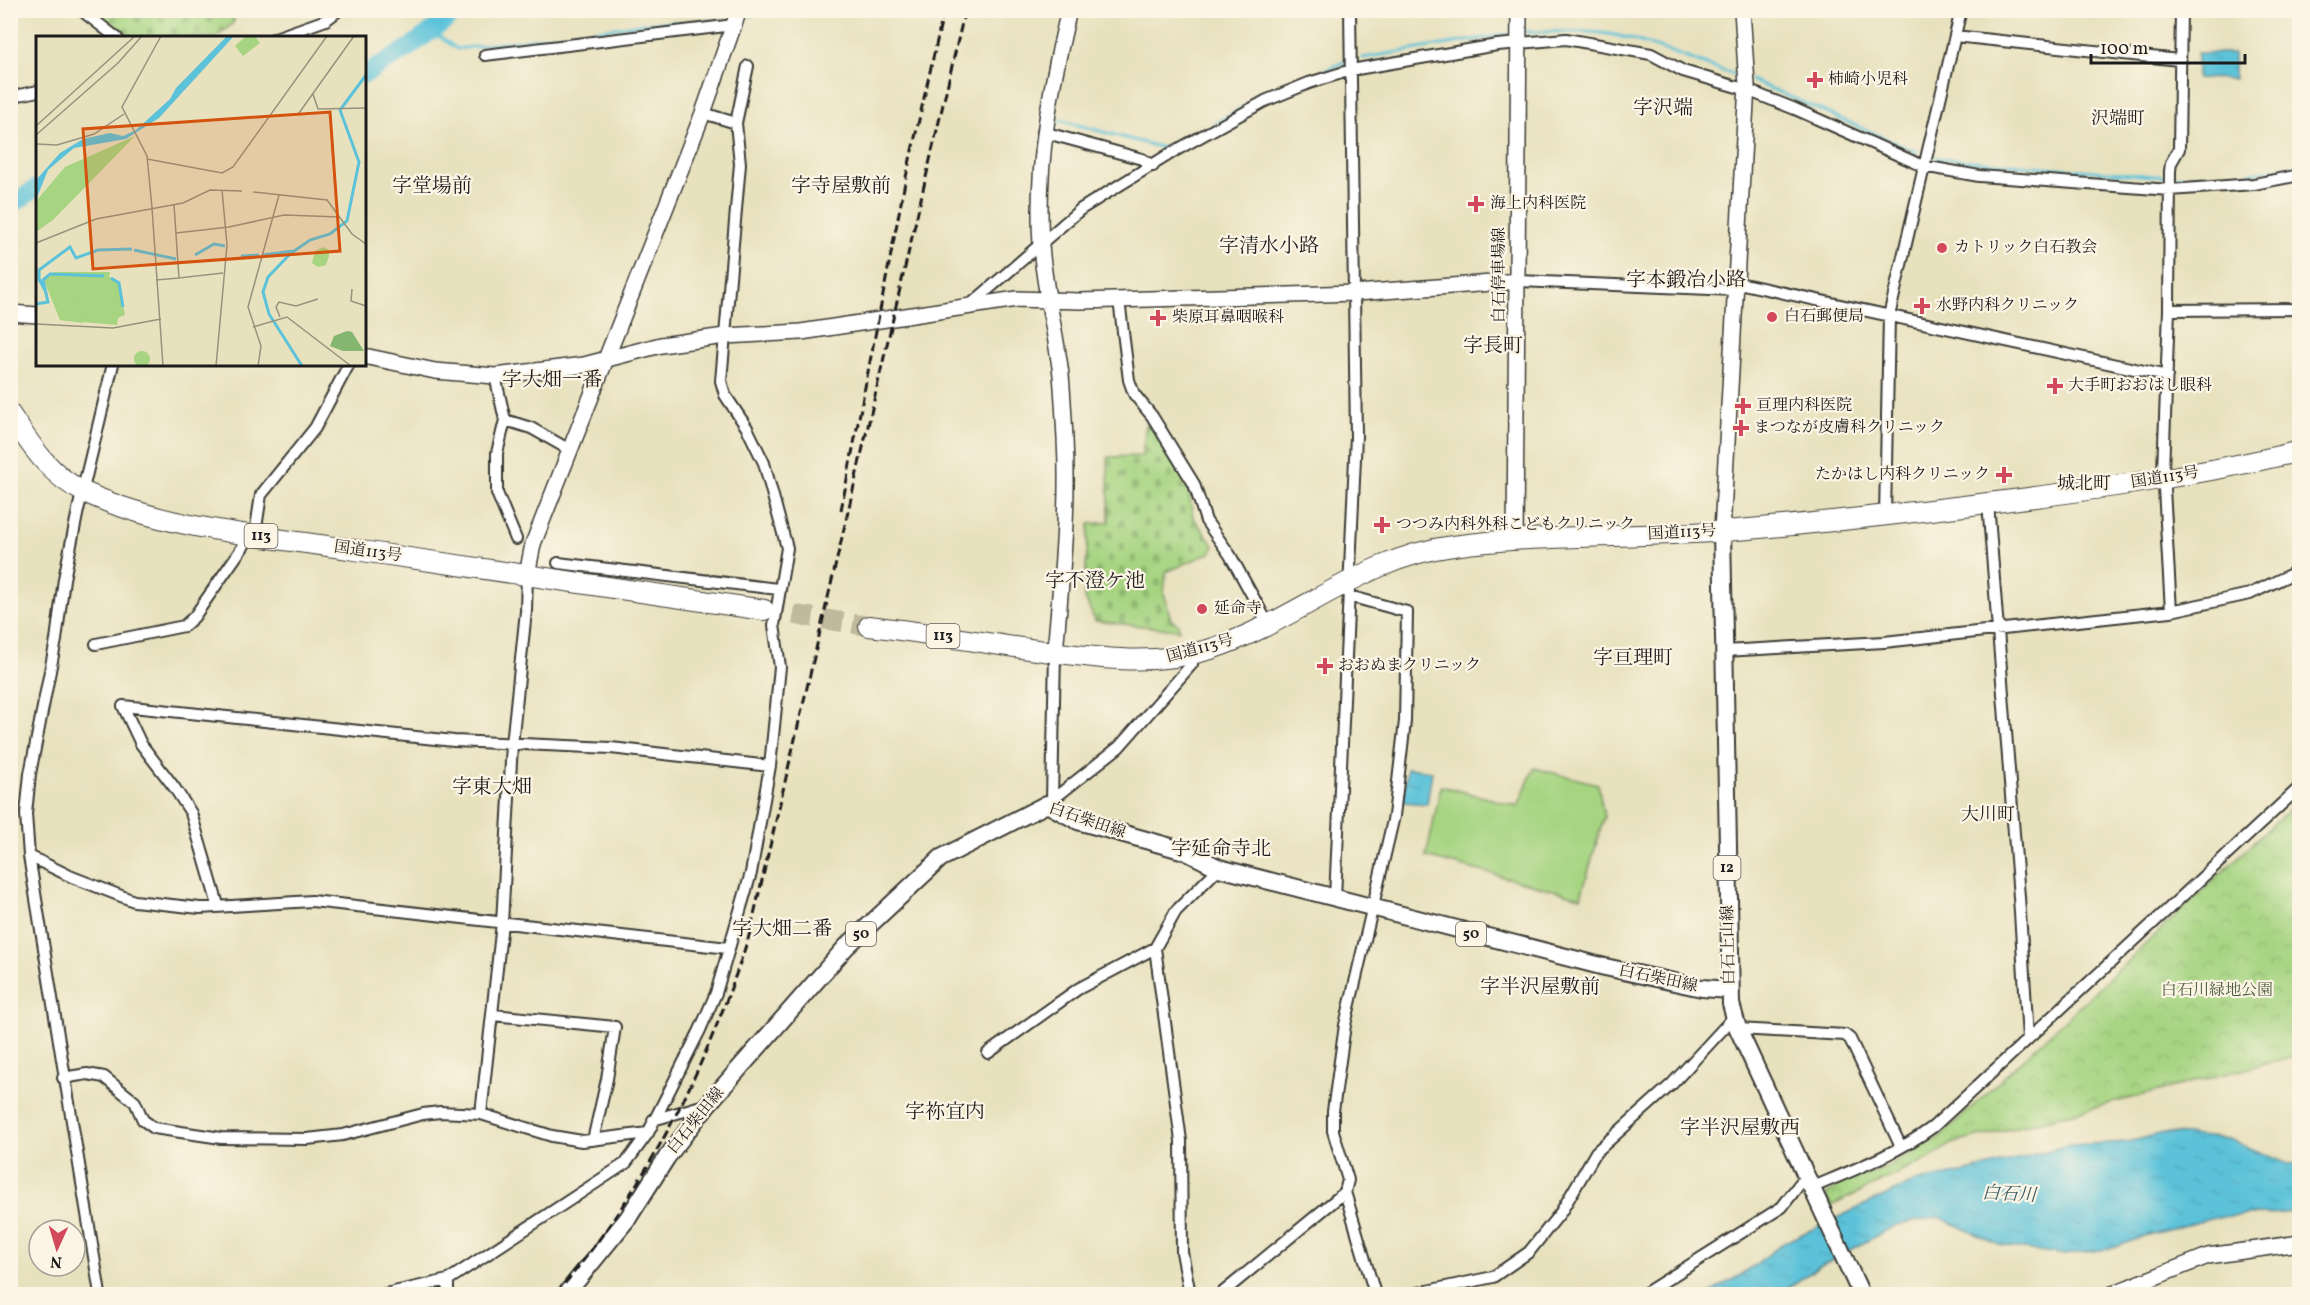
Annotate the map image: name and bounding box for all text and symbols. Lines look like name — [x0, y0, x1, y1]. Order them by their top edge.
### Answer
scale bar — [2091, 27, 2246, 65]
inset map — [36, 36, 366, 366]
text: 100 m — [2100, 37, 2149, 62]
place label: 柿崎小児科 — [1828, 69, 1908, 91]
marker: 柿崎小児科 — [1806, 71, 1824, 89]
district label: 字沢端 — [1633, 95, 1693, 123]
district label: 沢端町 — [2091, 107, 2145, 132]
district label: 字堂場前 — [392, 173, 472, 201]
district label: 字寺屋敷前 — [791, 173, 891, 201]
place label: 海上内科医院 — [1490, 193, 1586, 215]
marker: 海上内科医院 — [1467, 195, 1485, 213]
street label: 白石停車場線 — [1489, 227, 1511, 323]
district label: 字清水小路 — [1219, 233, 1319, 261]
place label: カトリック白石教会 — [1954, 237, 2097, 259]
marker: カトリック白石教会 — [1935, 241, 1949, 255]
district label: 字本鍛冶小路 — [1626, 267, 1746, 295]
place label: 水野内科クリニック — [1936, 295, 2079, 317]
marker: 水野内科クリニック — [1913, 297, 1931, 315]
place label: 白石郵便局 — [1784, 306, 1864, 328]
place label: 柴原耳鼻咽喉科 — [1172, 307, 1284, 329]
marker: 柴原耳鼻咽喉科 — [1149, 309, 1167, 327]
marker: 白石郵便局 — [1765, 310, 1779, 324]
district label: 字長町 — [1463, 333, 1523, 361]
district label: 字大畑一番 — [502, 367, 602, 395]
place label: 大手町おおはし眼科 — [2068, 375, 2212, 397]
marker: 大手町おおはし眼科 — [2046, 377, 2064, 395]
place label: 亘理内科医院 — [1756, 395, 1852, 417]
marker: 亘理内科医院 — [1734, 397, 1752, 415]
place label: まつなが皮膚科クリニック — [1754, 417, 1945, 439]
marker: まつなが皮膚科クリニック — [1732, 419, 1750, 437]
street label: 国道113号 — [2129, 462, 2201, 494]
place label: たかはし内科クリニック — [1815, 464, 1990, 486]
marker: たかはし内科クリニック — [1995, 466, 2013, 484]
district label: 城北町 — [2057, 472, 2111, 497]
place label: つつみ内科外科こどもクリニック — [1396, 514, 1635, 536]
marker: つつみ内科外科こどもクリニック — [1373, 516, 1391, 534]
street label: 国道113号 — [1647, 520, 1717, 546]
road number: 113 — [244, 524, 278, 548]
street label: 国道113号 — [332, 536, 404, 568]
district label: 字不澄ケ池 — [1045, 568, 1145, 596]
place label: 延命寺 — [1214, 598, 1262, 620]
marker: 延命寺 — [1195, 602, 1209, 616]
road number: 113 — [926, 624, 960, 648]
street label: 国道113号 — [1164, 629, 1236, 669]
district label: 字亘理町 — [1593, 645, 1673, 673]
place label: おおぬまクリニック — [1338, 655, 1481, 677]
marker: おおぬまクリニック — [1316, 657, 1334, 675]
district label: 字東大畑 — [452, 774, 532, 802]
street label: 白石柴田線 — [1046, 798, 1128, 844]
district label: 大川町 — [1961, 803, 2015, 828]
district label: 字延命寺北 — [1171, 836, 1271, 864]
road number: 12 — [1714, 856, 1740, 880]
street label: 白石上山線 — [1717, 905, 1741, 985]
district label: 字大畑二番 — [732, 916, 832, 944]
road number: 50 — [846, 922, 876, 946]
road number: 50 — [1456, 922, 1486, 946]
street label: 白石柴田線 — [1617, 960, 1699, 998]
district label: 字半沢屋敷前 — [1480, 974, 1600, 1002]
park label: 白石川緑地公園 — [2161, 980, 2273, 1002]
street label: 白石柴田線 — [662, 1083, 730, 1159]
district label: 字祢宜内 — [905, 1099, 985, 1127]
district label: 字半沢屋敷西 — [1680, 1115, 1800, 1143]
water label: 白石川 — [1981, 1181, 2039, 1209]
north arrow — [27, 1218, 87, 1278]
text: N — [49, 1250, 63, 1272]

